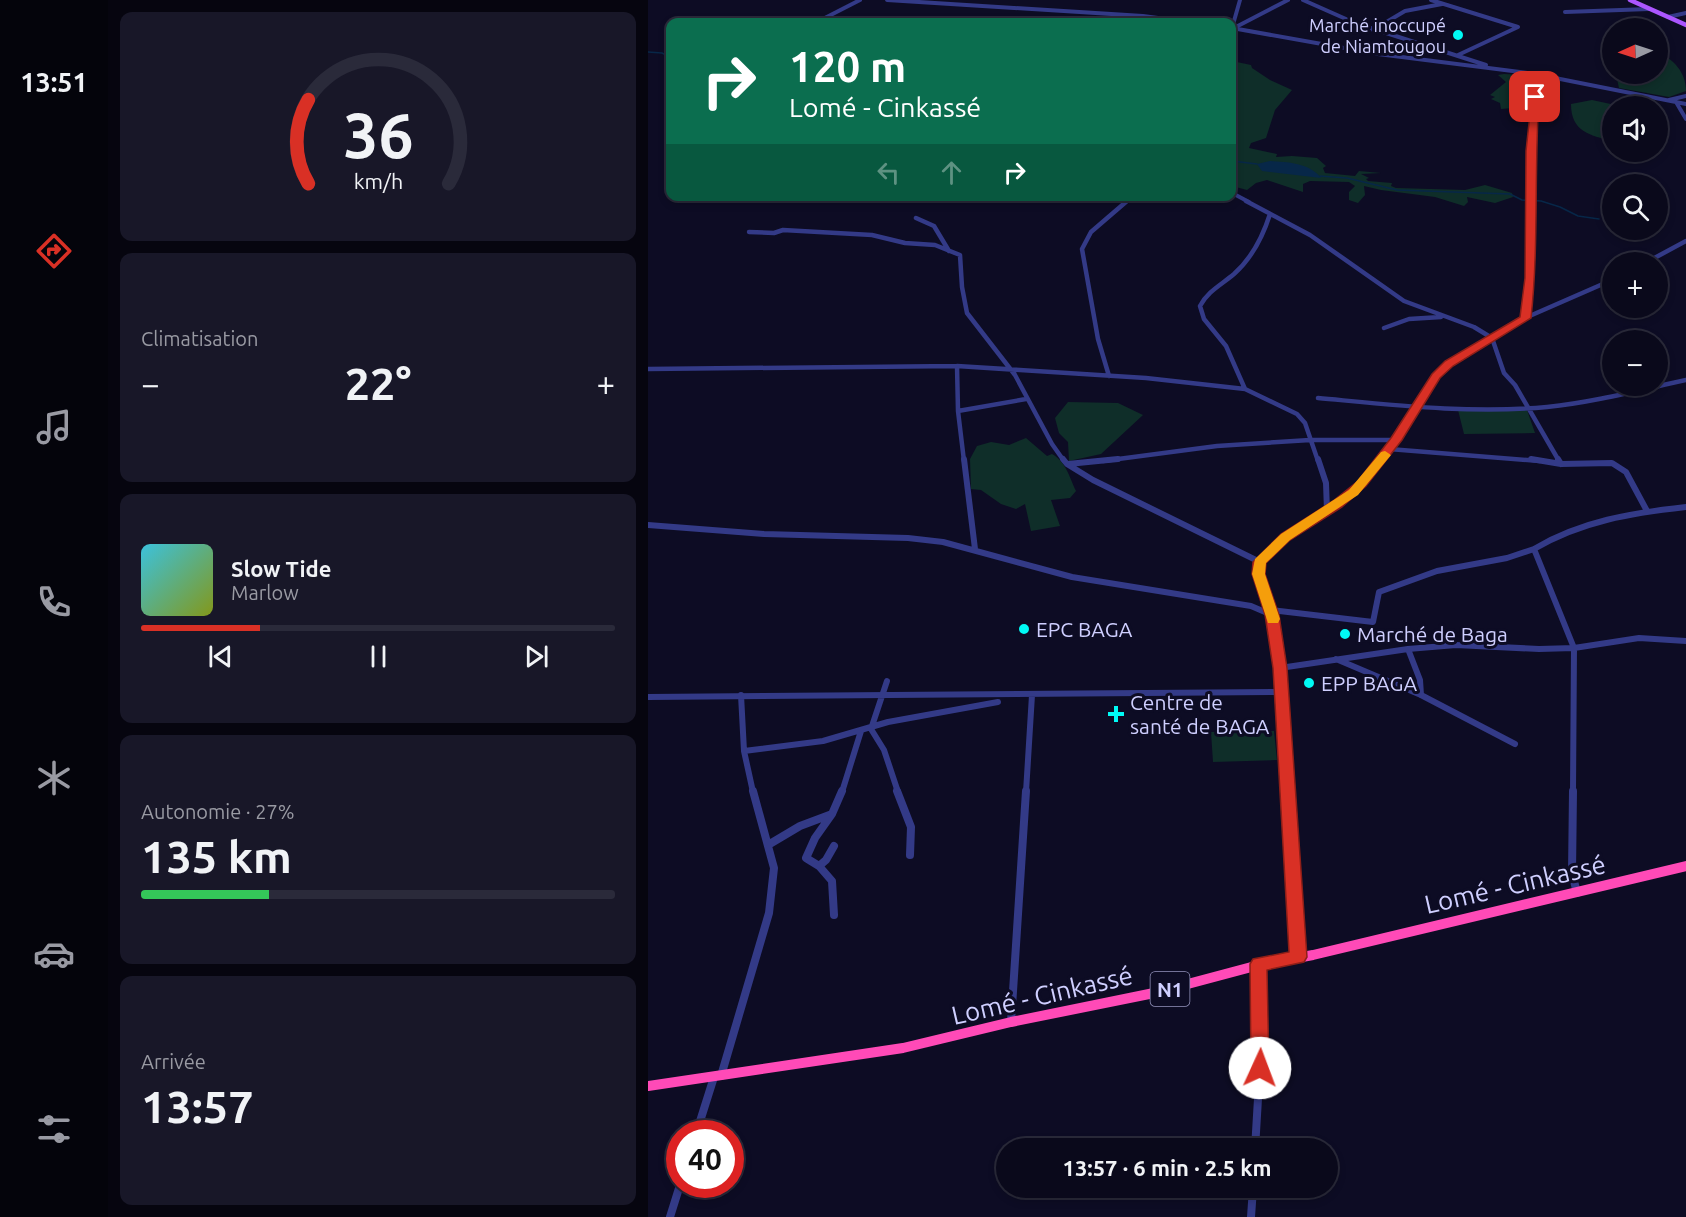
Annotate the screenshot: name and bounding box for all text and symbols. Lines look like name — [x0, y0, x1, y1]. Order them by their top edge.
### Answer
place label: Marché inoccupé de Niamtougou — [1309, 15, 1446, 56]
north arrow — [1602, 18, 1668, 84]
map controls — [1602, 18, 1668, 396]
marker: Marché inoccupé de Niamtougou — [1451, 28, 1465, 42]
icon: right — [690, 42, 768, 120]
text: 120 m — [789, 43, 906, 90]
text: 13:51 — [20, 67, 88, 97]
pin — [1509, 71, 1560, 122]
icon: arrive — [1518, 80, 1551, 113]
text: Lomé - Cinkassé — [789, 92, 981, 122]
button: sound — [1602, 96, 1668, 162]
text: 36 — [343, 100, 413, 170]
icon: left — [872, 156, 905, 189]
icon: ahead — [935, 156, 968, 189]
icon: right — [998, 156, 1031, 189]
text: km/h — [353, 169, 403, 193]
button: search — [1602, 174, 1668, 240]
icon: directions — [33, 230, 75, 272]
button: + — [1602, 252, 1668, 318]
text: Climatisation — [141, 327, 258, 350]
button: − — [1602, 330, 1668, 396]
text: 22° — [345, 358, 411, 409]
text: − — [141, 365, 160, 402]
text: + — [596, 365, 615, 402]
icon: music — [33, 406, 75, 448]
text: Slow Tide — [231, 556, 331, 581]
icon: phone — [33, 581, 75, 623]
text: Marlow — [231, 581, 299, 604]
place label: EPC BAGA — [1036, 617, 1133, 641]
marker: EPC BAGA — [1017, 622, 1031, 636]
place label: Marché de Baga — [1357, 622, 1508, 646]
marker: Marché de Baga — [1338, 627, 1352, 641]
icon: previous — [204, 640, 237, 673]
icon: pause — [362, 640, 395, 673]
icon: next — [520, 640, 553, 673]
place label: EPP BAGA — [1321, 671, 1417, 695]
marker: EPP BAGA — [1302, 676, 1316, 690]
place label: Centre de santé de BAGA — [1130, 690, 1270, 738]
marker: Centre de santé de BAGA — [1107, 705, 1125, 723]
icon: climate — [33, 757, 75, 799]
text: Autonomie · 27% — [141, 800, 295, 823]
text: 135 km — [141, 831, 292, 882]
street label: Lomé - Cinkassé — [1422, 849, 1608, 919]
icon: car — [33, 933, 75, 975]
street label: Lomé - Cinkassé — [949, 960, 1135, 1030]
road number: N1 — [1150, 972, 1190, 1006]
position arrow — [1228, 1036, 1292, 1100]
text: Arrivée — [141, 1050, 206, 1073]
text: 13:57 — [141, 1081, 254, 1132]
icon: filters — [33, 1108, 75, 1150]
speed limit sign: 40 — [666, 1120, 744, 1198]
text: 13:57 · 6 min · 2.5 km — [1062, 1155, 1272, 1180]

